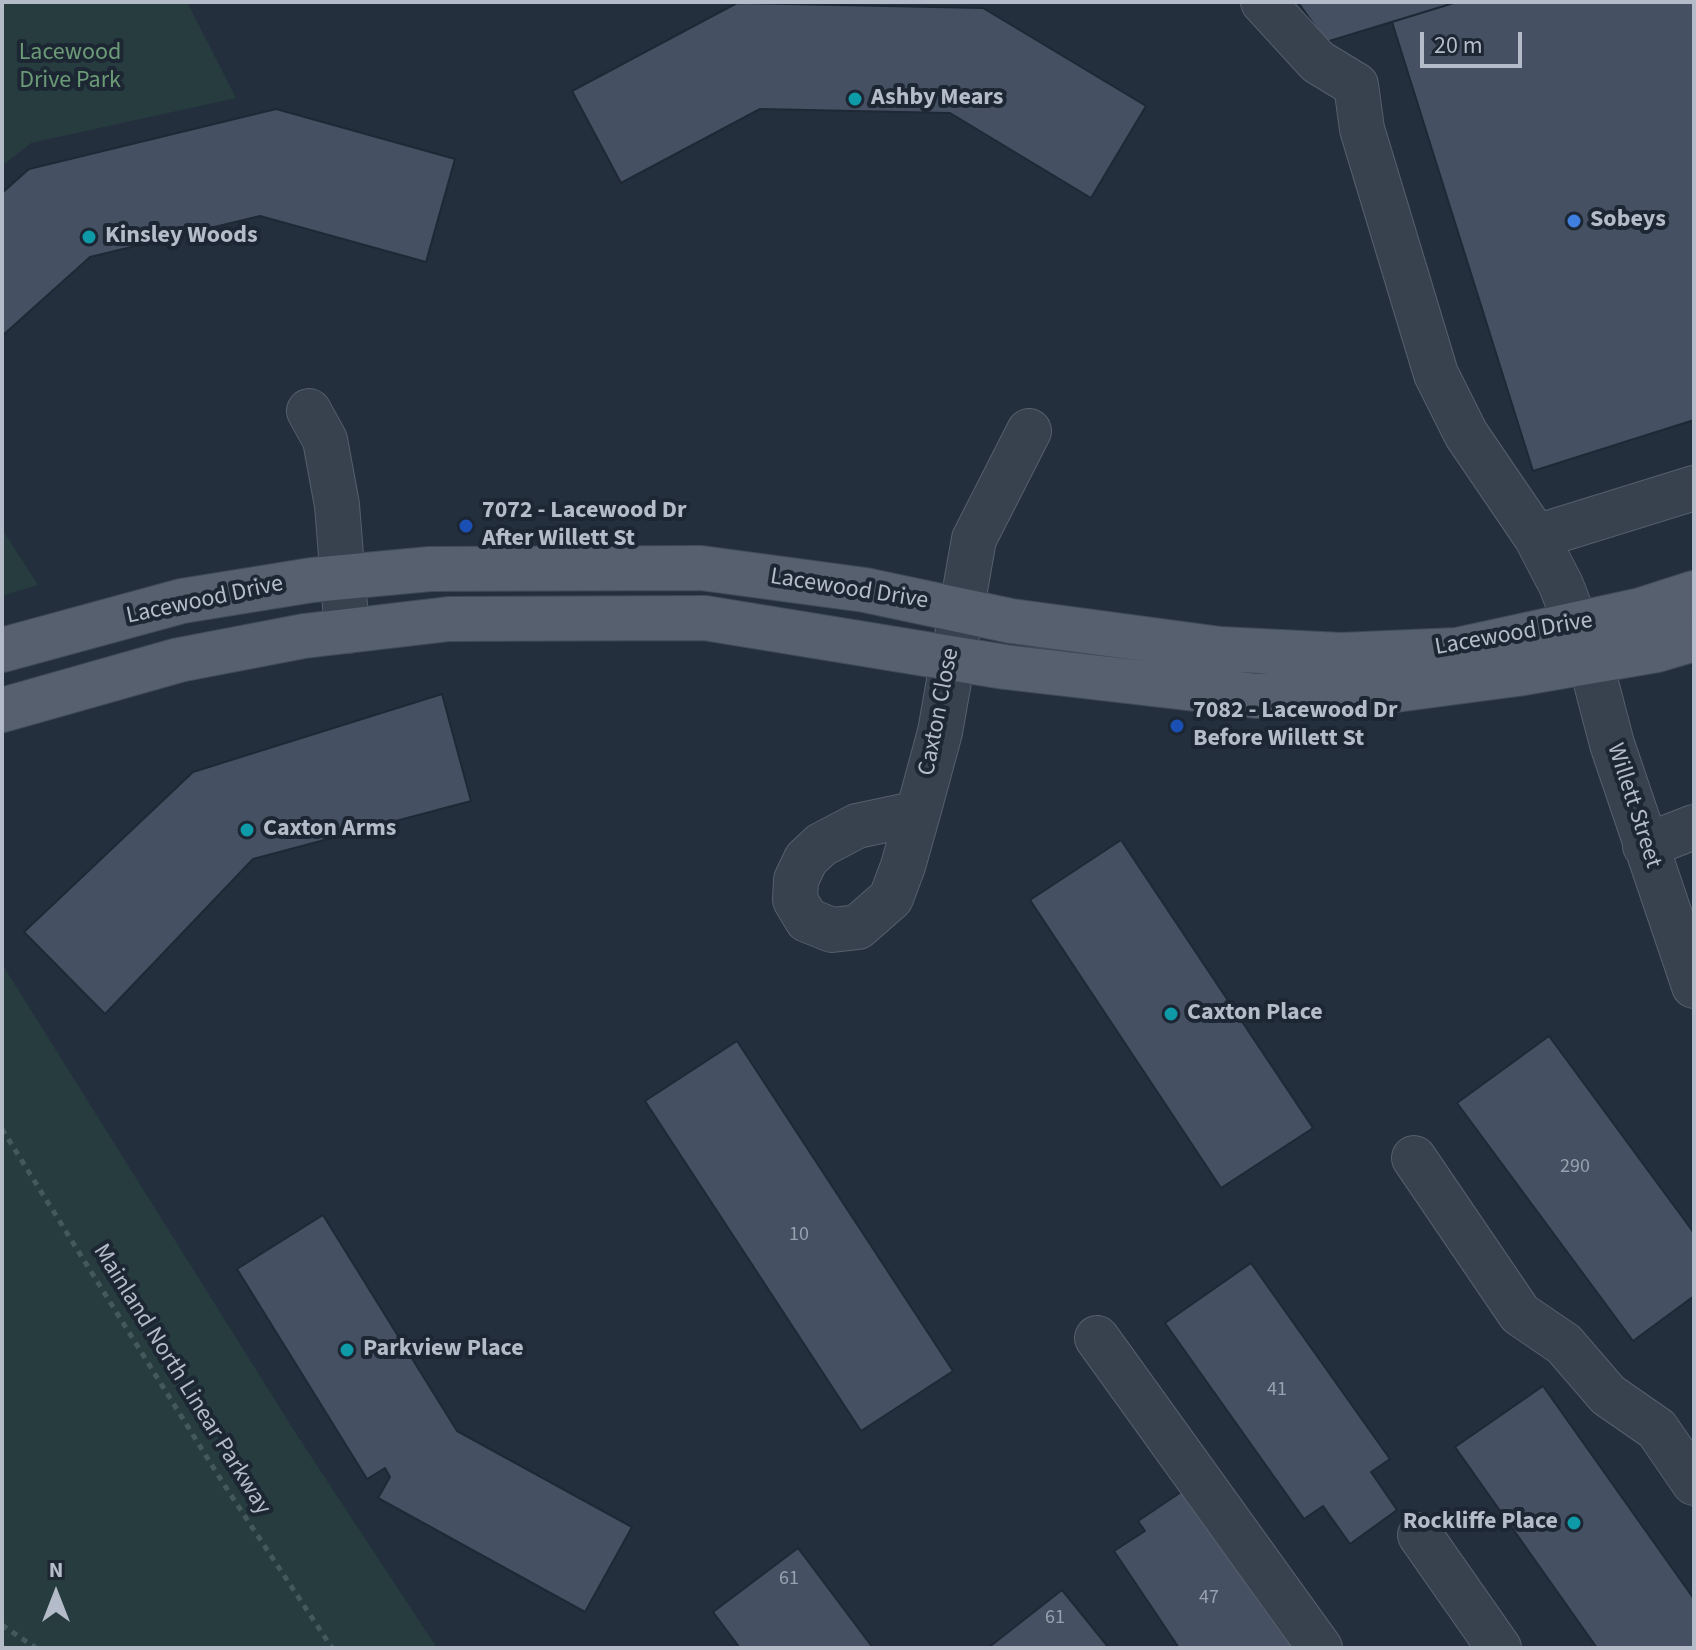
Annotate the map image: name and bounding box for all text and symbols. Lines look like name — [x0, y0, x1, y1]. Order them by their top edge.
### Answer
scale bar — [1424, 16, 1526, 66]
text: 20 m — [1434, 28, 1483, 63]
park label: Lacewood Drive Park — [19, 40, 121, 96]
place label: Ashby Mears — [871, 85, 1003, 113]
marker: Ashby Mears — [846, 90, 864, 108]
place label: Sobeys — [1590, 207, 1666, 235]
marker: Sobeys — [1565, 212, 1583, 230]
place label: Kinsley Woods — [105, 223, 258, 251]
marker: Kinsley Woods — [80, 228, 98, 246]
place label: 7072 - Lacewood Dr After Willett St — [482, 498, 687, 554]
marker: 7072 - Lacewood Dr After Willett St — [457, 517, 475, 535]
street label: Lacewood Drive — [768, 563, 930, 617]
street label: Lacewood Drive — [124, 570, 286, 632]
street label: Lacewood Drive — [1433, 607, 1595, 663]
street label: Caxton Close — [914, 646, 966, 778]
place label: 7082 - Lacewood Dr Before Willett St — [1193, 698, 1398, 754]
marker: 7082 - Lacewood Dr Before Willett St — [1168, 717, 1186, 735]
street label: Willett Street — [1599, 740, 1667, 872]
place label: Caxton Arms — [263, 816, 396, 844]
marker: Caxton Arms — [238, 821, 256, 839]
place label: Caxton Place — [1187, 1000, 1323, 1028]
marker: Caxton Place — [1162, 1005, 1180, 1023]
house number: 290 — [1560, 1156, 1590, 1180]
house number: 10 — [789, 1224, 809, 1248]
street label: Mainland North Linear Parkway — [86, 1239, 276, 1521]
place label: Parkview Place — [363, 1336, 524, 1364]
marker: Parkview Place — [338, 1341, 356, 1359]
house number: 41 — [1267, 1379, 1287, 1403]
place label: Rockliffe Place — [1403, 1509, 1558, 1537]
marker: Rockliffe Place — [1565, 1514, 1583, 1532]
north arrow — [16, 1554, 96, 1634]
text: N — [49, 1554, 63, 1586]
house number: 61 — [779, 1568, 799, 1592]
house number: 47 — [1199, 1587, 1219, 1611]
house number: 61 — [1045, 1607, 1065, 1631]

